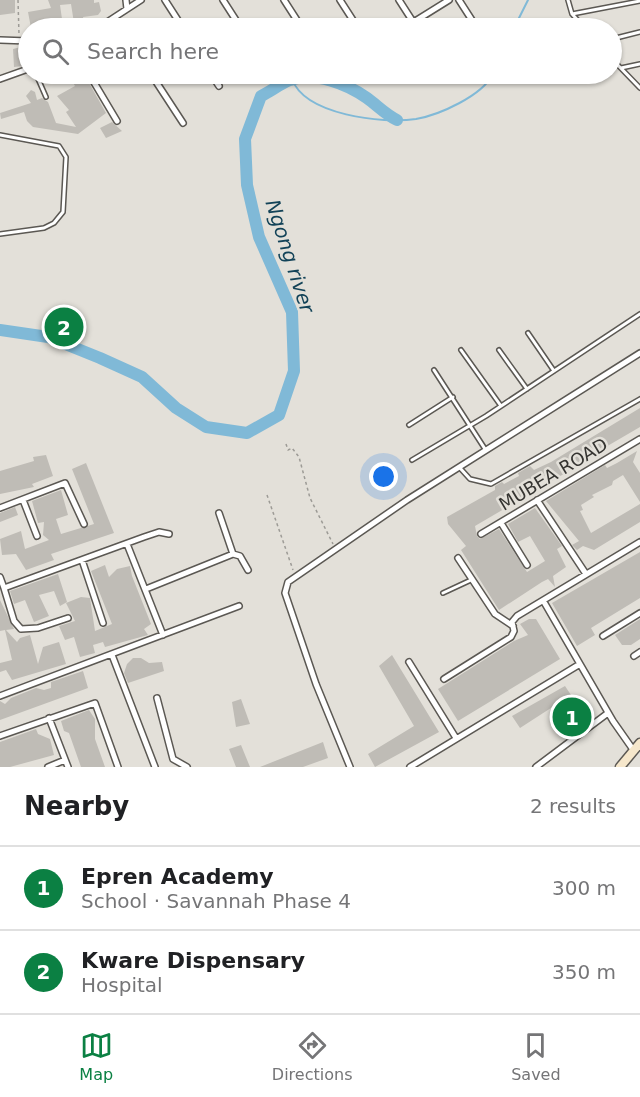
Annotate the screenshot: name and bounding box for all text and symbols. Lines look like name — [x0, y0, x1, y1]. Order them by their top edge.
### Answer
search box — [18, 18, 622, 84]
icon: search — [39, 35, 72, 68]
text: Search here — [87, 39, 219, 64]
water label: Ngong river — [260, 196, 320, 317]
pin: 2 — [44, 304, 84, 350]
street label: MUBEA ROAD — [495, 433, 611, 515]
your location — [369, 462, 398, 491]
pin: 1 — [552, 694, 592, 740]
text: Nearby — [24, 791, 129, 821]
text: 2 results — [530, 794, 616, 818]
text: Epren Academy — [81, 864, 274, 889]
text: 1 — [37, 876, 50, 900]
text: 300 m — [552, 876, 616, 900]
text: School · Savannah Phase 4 — [81, 889, 351, 913]
text: Kware Dispensary — [81, 948, 305, 973]
text: 2 — [37, 960, 50, 984]
text: 350 m — [552, 960, 616, 984]
text: Hospital — [81, 973, 163, 997]
tab: Map — [79, 1029, 113, 1084]
tab: Directions — [272, 1029, 352, 1084]
tab: Saved — [511, 1029, 561, 1084]

